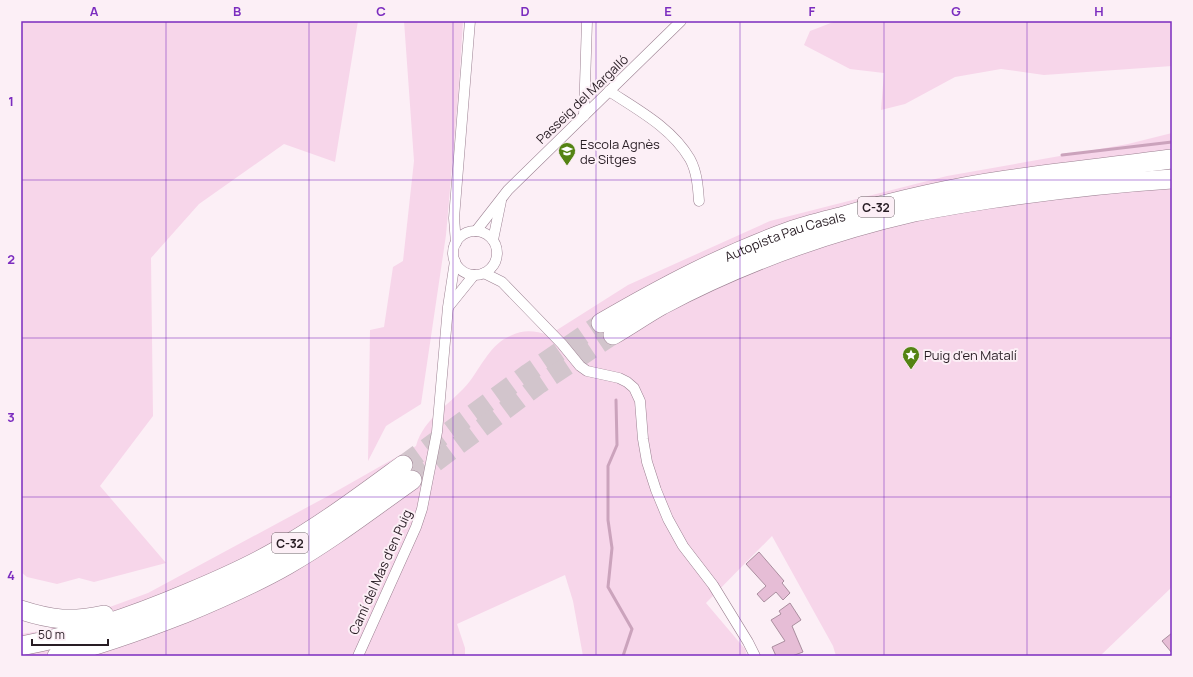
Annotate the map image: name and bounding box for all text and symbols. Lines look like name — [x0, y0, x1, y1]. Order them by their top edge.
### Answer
text: A — [90, 2, 99, 20]
text: B — [233, 2, 241, 20]
text: C — [376, 2, 386, 20]
text: D — [520, 2, 530, 20]
text: E — [664, 2, 672, 20]
text: F — [809, 2, 816, 20]
text: G — [951, 2, 961, 20]
text: H — [1094, 2, 1104, 20]
street label: Passeig del Margalló — [532, 50, 632, 148]
text: 1 — [8, 92, 14, 110]
place label: Escola Agnès de Sitges — [580, 135, 660, 168]
school or university icon: Escola Agnès de Sitges — [557, 141, 577, 166]
road number: C-32 — [858, 197, 894, 217]
street label: Autopista Pau Casals — [722, 207, 848, 266]
text: 2 — [7, 250, 15, 268]
place icon: Puig d'en Matalí — [901, 345, 921, 370]
place label: Puig d'en Matalí — [924, 346, 1017, 364]
text: 3 — [7, 408, 15, 426]
street label: Camí del Mas d'en Puig — [344, 507, 416, 637]
road number: C-32 — [272, 533, 308, 553]
text: 4 — [7, 566, 15, 584]
scale bar — [32, 621, 108, 647]
text: 50 m — [38, 626, 65, 643]

